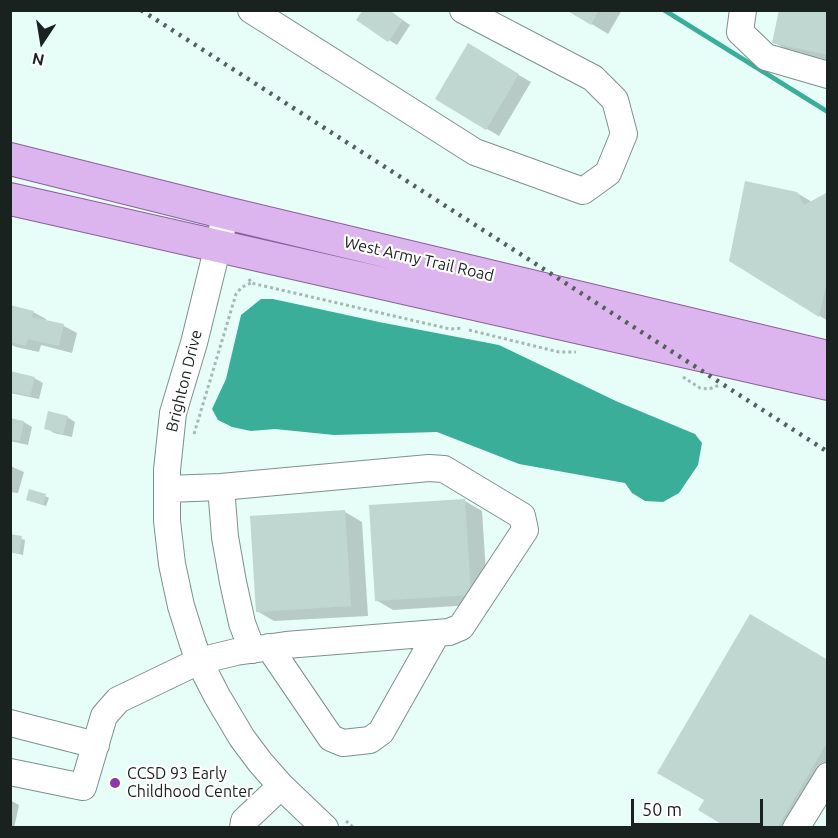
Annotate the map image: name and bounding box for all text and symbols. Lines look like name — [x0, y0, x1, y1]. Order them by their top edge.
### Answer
north arrow — [12, 12, 72, 72]
text: N — [31, 50, 46, 70]
street label: West Army Trail Road — [342, 232, 496, 286]
street label: Brighton Drive — [162, 328, 206, 434]
place label: CCSD 93 Early Childhood Center — [127, 764, 253, 802]
marker: CCSD 93 Early Childhood Center — [108, 776, 122, 790]
scale bar — [634, 787, 766, 825]
text: 50 m — [642, 799, 682, 819]

